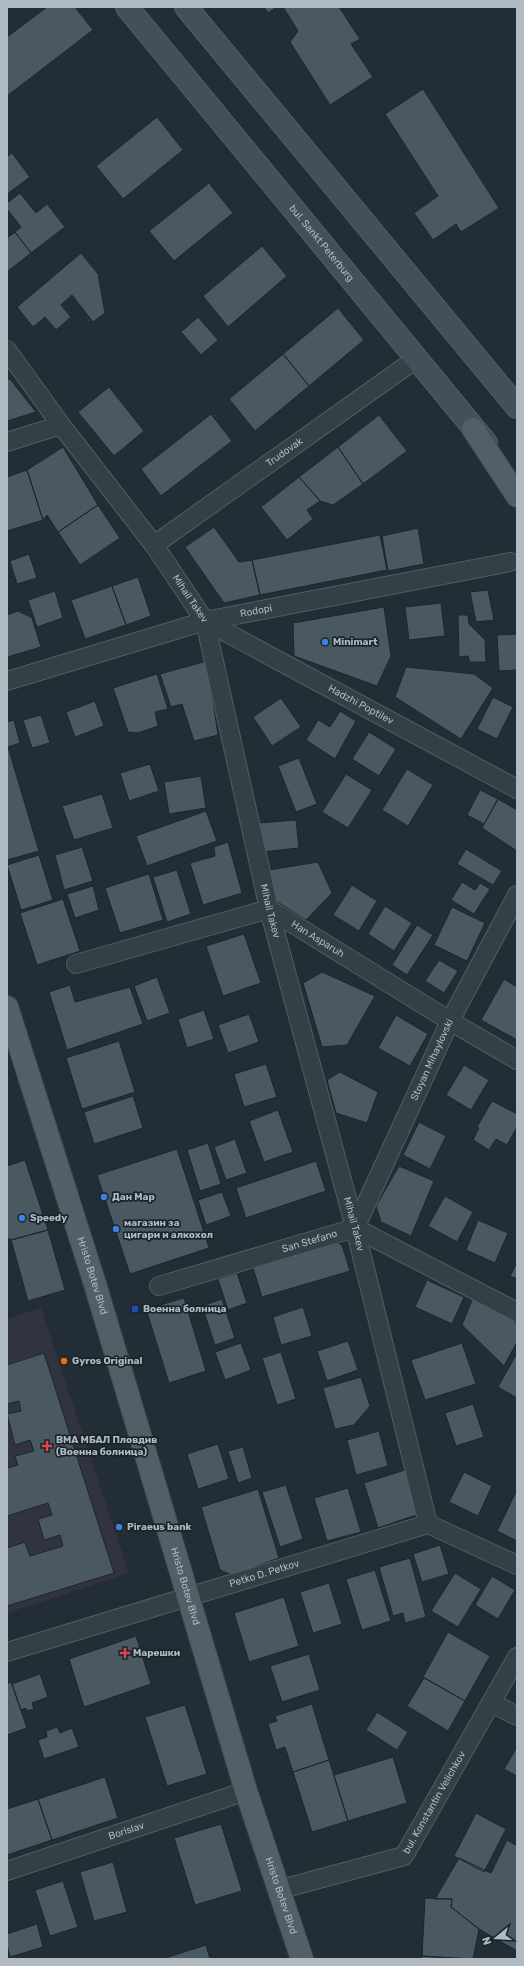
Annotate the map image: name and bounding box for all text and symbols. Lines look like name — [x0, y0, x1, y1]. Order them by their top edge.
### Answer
street label: bul. Sankt Peterburg — [286, 202, 357, 284]
street label: Trudovak — [264, 435, 306, 470]
street label: Mihail Takev — [170, 572, 211, 625]
street label: Rodopi — [239, 602, 273, 620]
place label: Minimart — [333, 636, 378, 648]
marker: Minimart — [320, 637, 330, 647]
street label: Hadzhi Poptilev — [326, 682, 396, 728]
street label: Mihail Takev — [258, 883, 283, 940]
street label: Han Asparuh — [289, 918, 346, 960]
street label: Stoyan Mihaylovski — [408, 1017, 456, 1103]
place label: Дан Мар — [112, 1191, 155, 1203]
marker: Дан Мар — [99, 1192, 109, 1202]
street label: Mihail Takev — [341, 1196, 367, 1253]
place label: Speedy — [30, 1212, 67, 1224]
marker: Speedy — [17, 1213, 27, 1223]
place label: магазин за цигари и алкохол — [124, 1217, 213, 1241]
marker: магазин за цигари и алкохол — [111, 1224, 121, 1234]
street label: San Stefano — [280, 1228, 339, 1255]
street label: Hristo Botev Blvd — [74, 1236, 110, 1316]
place label: Военна болница — [143, 1303, 227, 1315]
marker: Военна болница — [130, 1304, 140, 1314]
place label: Gyros Original — [72, 1355, 142, 1367]
marker: Gyros Original — [59, 1356, 69, 1366]
place label: ВМА МБАЛ Пловдив (Военна болница) — [56, 1434, 157, 1458]
marker: ВМА МБАЛ Пловдив (Военна болница) — [41, 1440, 53, 1452]
place label: Piraeus bank — [127, 1521, 192, 1533]
marker: Piraeus bank — [114, 1522, 124, 1532]
street label: Hristo Botev Blvd — [168, 1546, 202, 1627]
street label: Petko D. Petkov — [228, 1557, 301, 1590]
place label: Марешки — [133, 1647, 180, 1659]
marker: Марешки — [120, 1648, 130, 1658]
street label: bul. Konstantin Velichkov — [400, 1749, 469, 1856]
street label: Borislav — [107, 1819, 146, 1843]
street label: Hristo Botev Blvd — [262, 1856, 299, 1936]
north arrow — [476, 1918, 516, 1958]
text: N — [480, 1935, 494, 1947]

